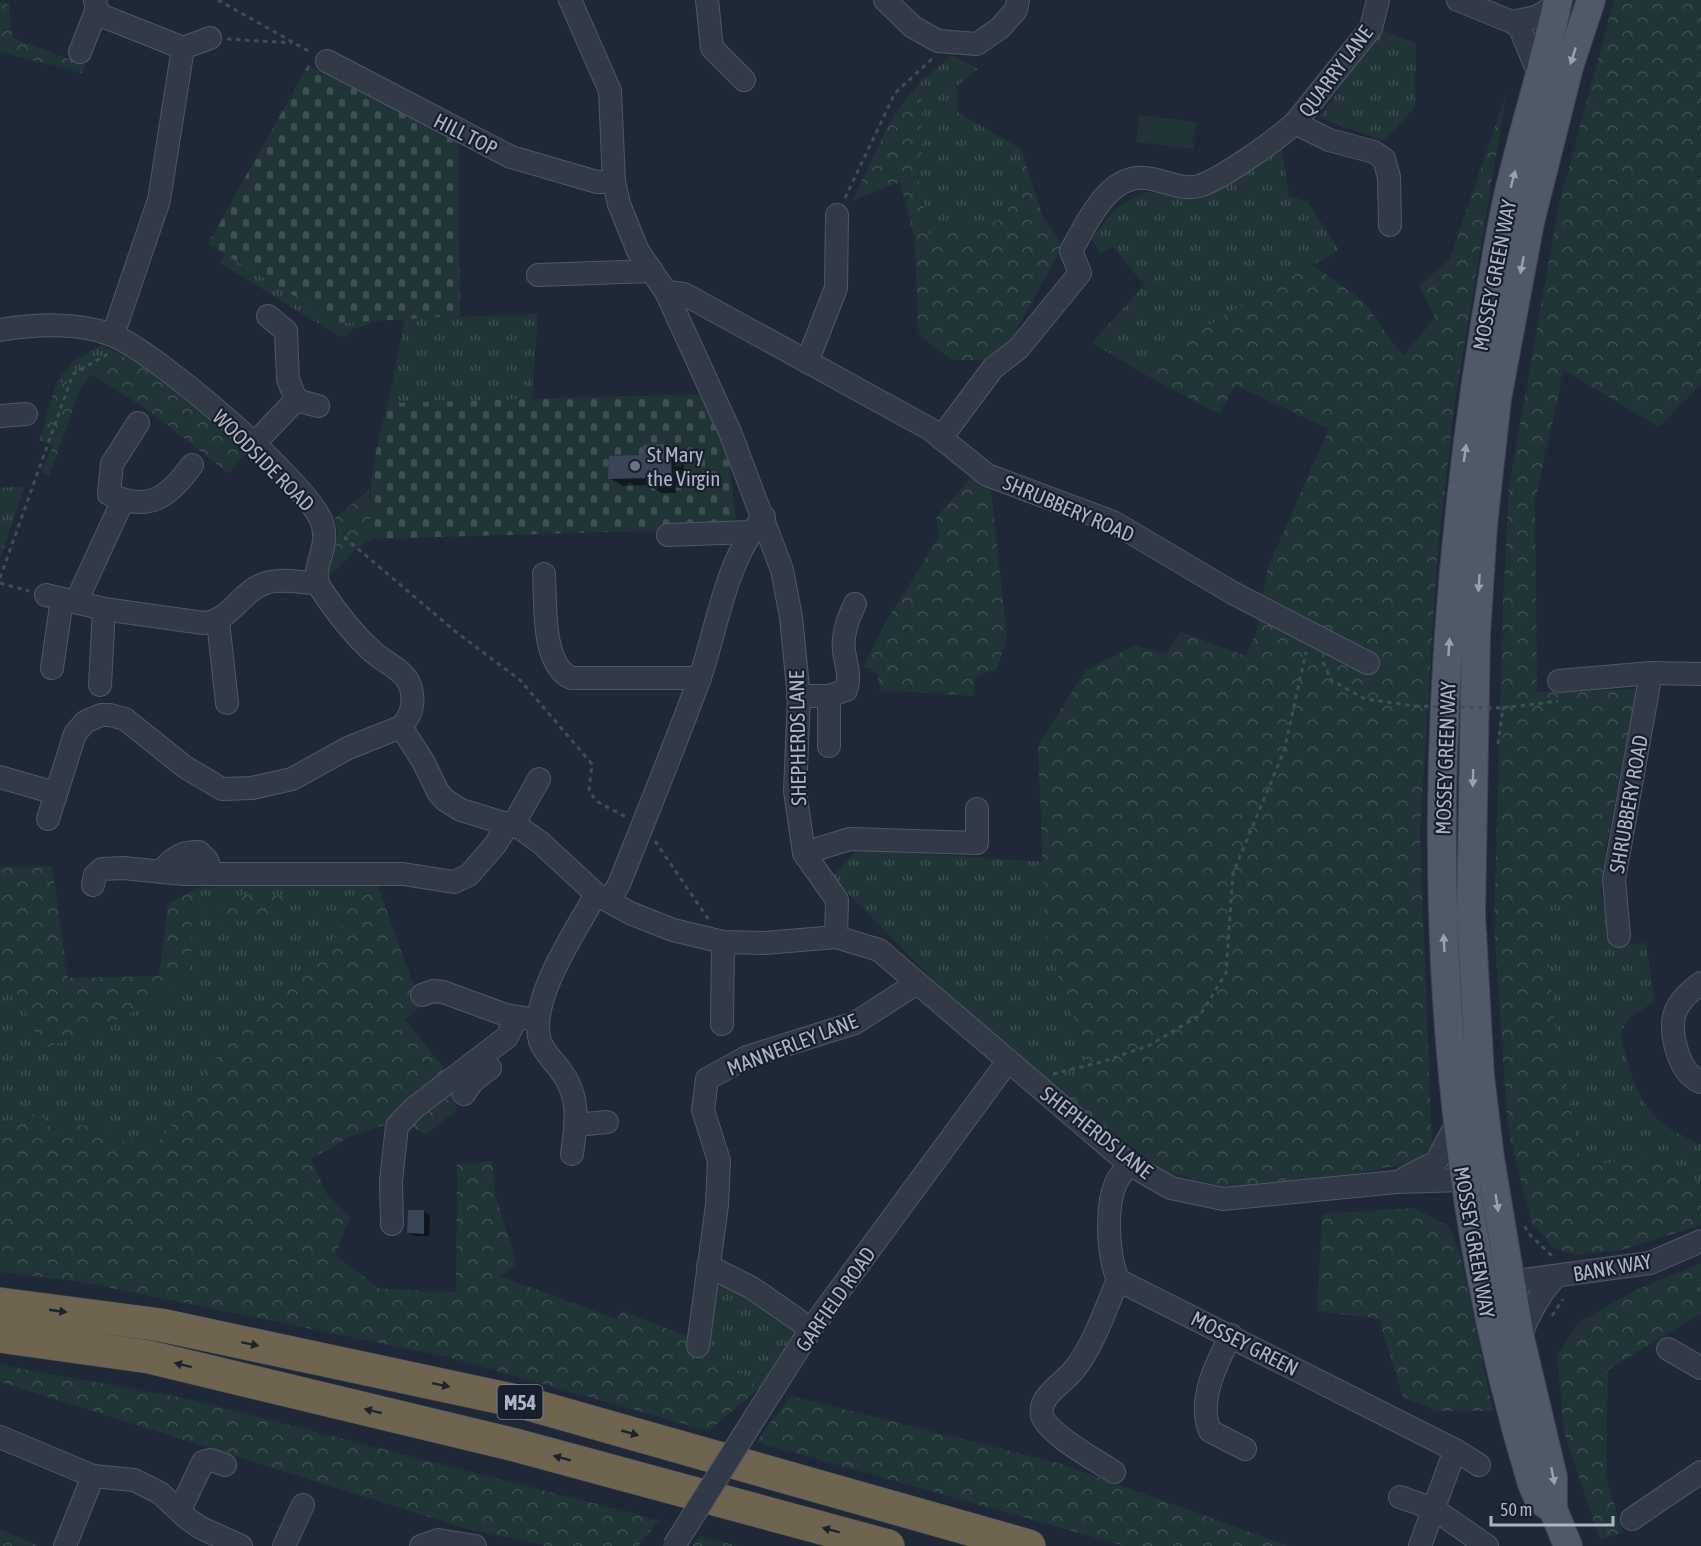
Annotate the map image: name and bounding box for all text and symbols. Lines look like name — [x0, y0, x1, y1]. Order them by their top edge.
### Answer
street label: QUARRY LANE — [1293, 21, 1377, 121]
one-way arrow — [1568, 47, 1577, 65]
street label: HILL TOP — [430, 108, 502, 160]
one-way arrow — [1509, 169, 1519, 188]
street label: MOSSEY GREEN WAY — [1468, 197, 1521, 353]
one-way arrow — [1517, 256, 1526, 275]
street label: WOODSIDE ROAD — [208, 404, 320, 516]
place label: St Mary the Virgin — [647, 442, 720, 490]
one-way arrow — [1461, 444, 1470, 463]
marker: St Mary the Virgin — [628, 459, 642, 473]
street label: SHRUBBERY ROAD — [1000, 470, 1138, 546]
one-way arrow — [1474, 574, 1484, 593]
one-way arrow — [1444, 638, 1453, 657]
street label: SHEPHERDS LANE — [784, 670, 810, 806]
street label: MOSSEY GREEN WAY — [1430, 680, 1460, 835]
street label: SHRUBBERY ROAD — [1604, 733, 1652, 875]
one-way arrow — [1468, 768, 1478, 787]
one-way arrow — [1440, 934, 1449, 953]
street label: MANNERLEY LANE — [723, 1008, 861, 1080]
street label: SHEPHERDS LANE — [1036, 1081, 1158, 1183]
street label: MOSSEY GREEN WAY — [1450, 1164, 1500, 1320]
one-way arrow — [1492, 1193, 1501, 1212]
street label: GARFIELD ROAD — [790, 1242, 880, 1356]
street label: BANK WAY — [1571, 1248, 1654, 1286]
street label: MOSSEY GREEN — [1187, 1306, 1303, 1380]
one-way arrow — [49, 1307, 68, 1316]
one-way arrow — [241, 1340, 260, 1349]
one-way arrow — [174, 1359, 192, 1369]
one-way arrow — [432, 1381, 451, 1390]
road number: M54 — [498, 1385, 542, 1419]
one-way arrow — [363, 1405, 382, 1415]
one-way arrow — [621, 1429, 639, 1438]
one-way arrow — [553, 1452, 571, 1462]
one-way arrow — [1548, 1466, 1557, 1485]
scale bar — [1491, 1489, 1612, 1527]
text: 50 m — [1500, 1499, 1532, 1520]
one-way arrow — [822, 1525, 840, 1534]

